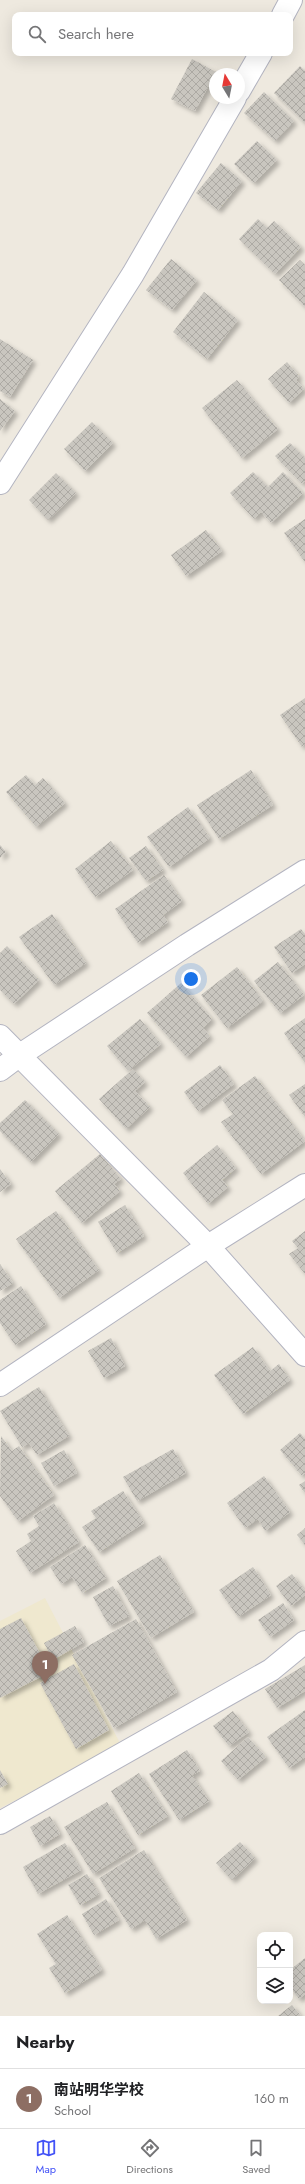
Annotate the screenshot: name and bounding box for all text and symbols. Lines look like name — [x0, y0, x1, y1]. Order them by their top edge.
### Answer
search box — [12, 12, 293, 56]
icon: search — [26, 23, 48, 45]
text: Search here — [58, 23, 134, 45]
north arrow — [209, 68, 245, 104]
your location — [181, 969, 201, 989]
pin: 1 — [32, 1651, 58, 1684]
map controls — [257, 1932, 293, 2004]
button: locate — [257, 1932, 293, 1968]
button: layers — [257, 1968, 293, 2004]
text: Nearby — [16, 2030, 74, 2054]
text: 南站明华学校 — [54, 2079, 144, 2101]
text: 1 — [26, 2089, 32, 2108]
text: 160 m — [254, 2089, 289, 2108]
text: School — [54, 2101, 91, 2120]
tab: Map — [35, 2137, 57, 2177]
tab: Directions — [126, 2137, 173, 2177]
tab: Saved — [242, 2137, 270, 2177]

